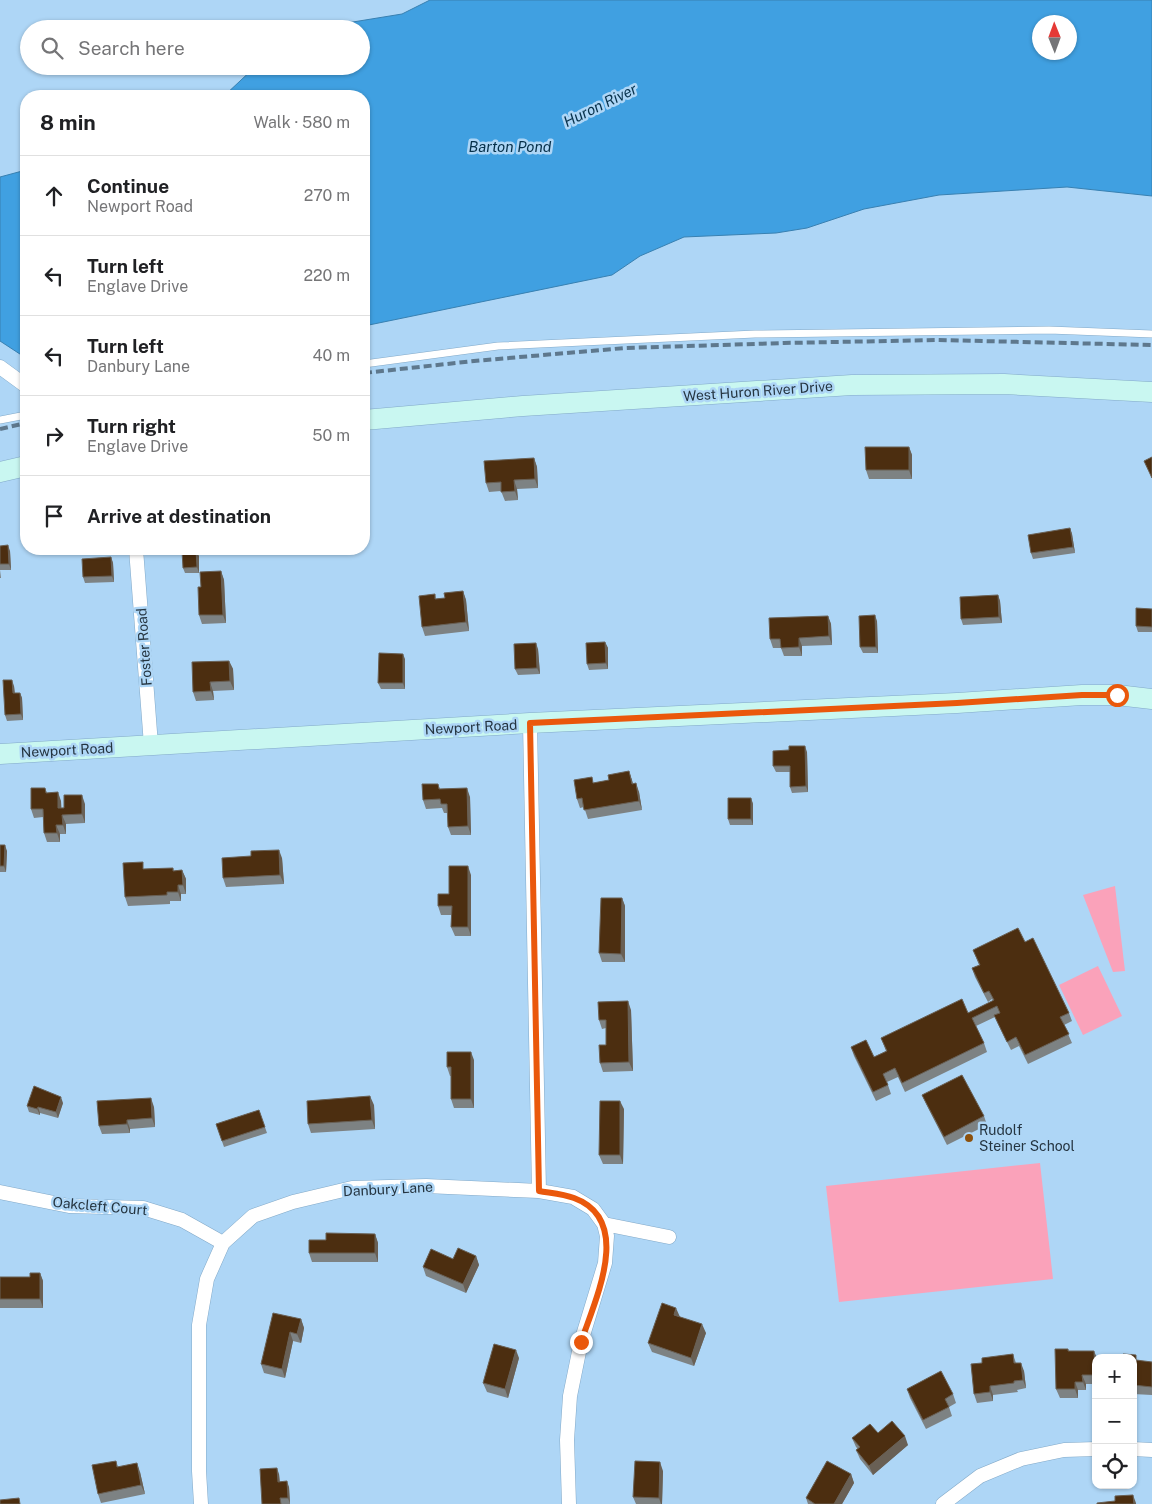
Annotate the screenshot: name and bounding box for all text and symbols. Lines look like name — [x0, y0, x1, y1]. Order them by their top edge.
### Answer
north arrow — [1032, 15, 1077, 60]
search box — [20, 20, 370, 75]
icon: search — [38, 34, 66, 62]
text: Search here — [78, 37, 185, 59]
water label: Huron River — [561, 80, 640, 130]
text: 8 min — [40, 110, 96, 135]
text: Walk · 580 m — [253, 113, 350, 132]
water label: Barton Pond — [469, 138, 552, 155]
text: Continue — [87, 175, 169, 197]
icon: ahead — [40, 182, 68, 210]
text: 270 m — [304, 186, 350, 205]
text: Newport Road — [87, 197, 193, 216]
text: Turn left — [87, 255, 164, 277]
icon: left — [40, 262, 68, 290]
text: 220 m — [303, 266, 350, 285]
text: Englave Drive — [87, 277, 188, 296]
text: Turn left — [87, 335, 164, 357]
icon: left — [40, 342, 68, 370]
text: 40 m — [312, 346, 350, 365]
text: Danbury Lane — [87, 357, 190, 376]
street label: West Huron River Drive — [683, 378, 834, 404]
text: Turn right — [87, 415, 176, 437]
icon: right — [40, 422, 68, 450]
text: 50 m — [312, 426, 350, 445]
text: Englave Drive — [87, 437, 188, 456]
icon: arrive — [40, 502, 68, 530]
text: Arrive at destination — [87, 505, 271, 527]
street label: Foster Road — [133, 607, 155, 687]
route start — [1106, 684, 1129, 707]
street label: Newport Road — [424, 717, 518, 737]
street label: Newport Road — [20, 740, 114, 760]
place label: Rudolf Steiner School — [979, 1122, 1075, 1154]
marker: Rudolf Steiner School — [963, 1132, 975, 1144]
street label: Danbury Lane — [343, 1179, 434, 1199]
street label: Oakcleft Court — [52, 1194, 148, 1218]
route end — [570, 1331, 593, 1354]
map controls — [1092, 1354, 1137, 1489]
button: + — [1092, 1354, 1137, 1399]
button: − — [1092, 1399, 1137, 1444]
button: locate — [1092, 1444, 1137, 1489]

